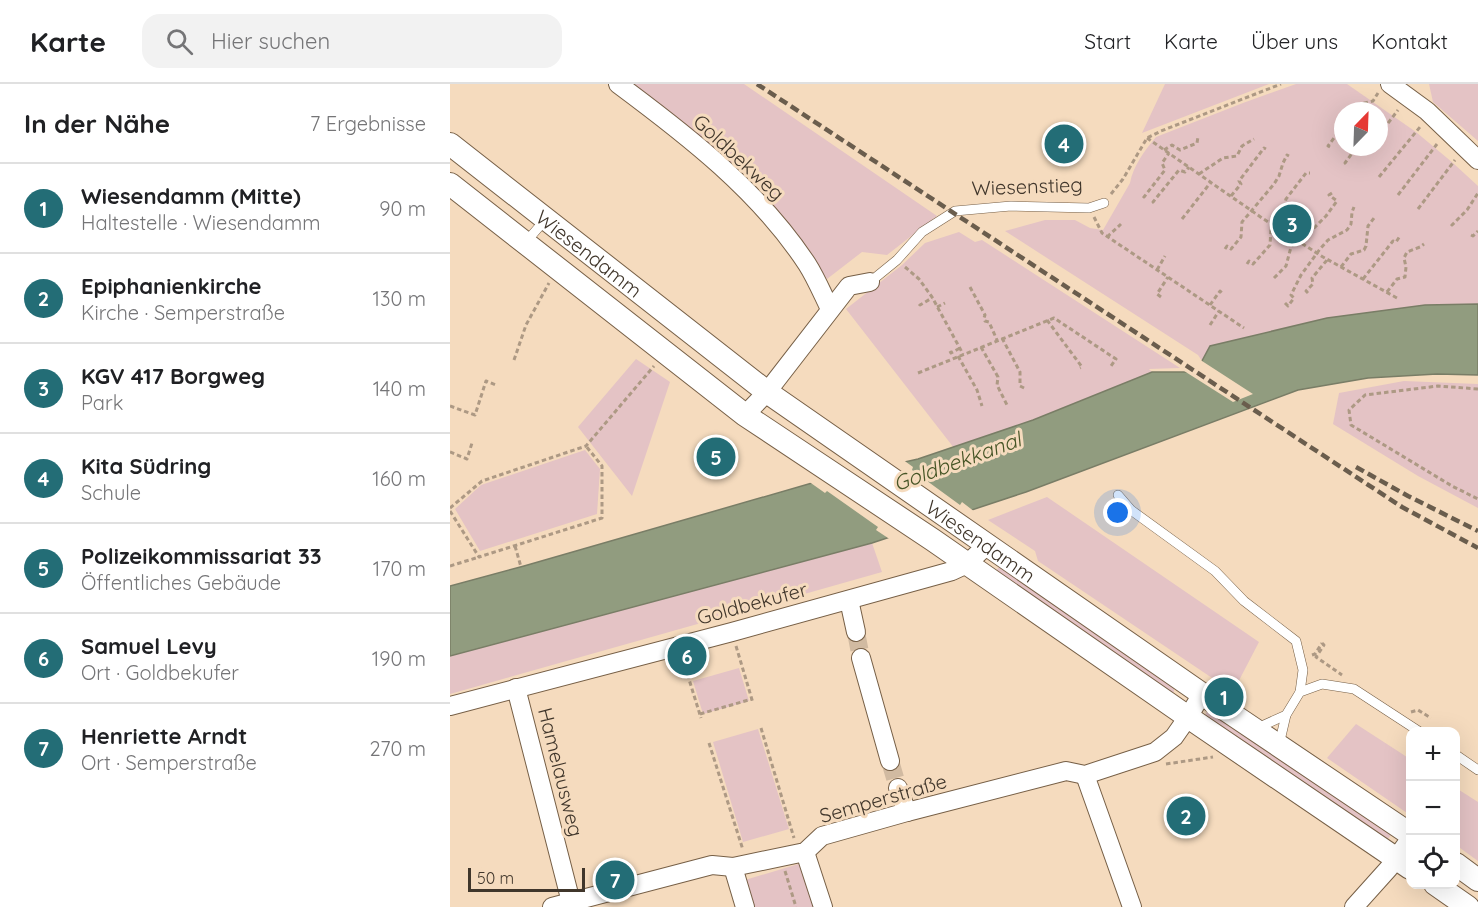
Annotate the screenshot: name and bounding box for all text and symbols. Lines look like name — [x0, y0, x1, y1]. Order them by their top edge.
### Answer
search box — [142, 14, 562, 68]
text: Karte — [30, 24, 106, 59]
icon: search — [163, 25, 196, 58]
text: Hier suchen — [211, 27, 330, 55]
text: Start — [1084, 28, 1131, 54]
text: Karte — [1164, 28, 1218, 54]
text: Über uns — [1251, 28, 1338, 54]
text: Kontakt — [1371, 28, 1448, 54]
north arrow — [1334, 102, 1388, 156]
text: In der Nähe — [24, 107, 170, 140]
street label: Goldbekweg — [688, 109, 790, 205]
text: 7 Ergebnisse — [310, 111, 426, 136]
pin: 4 — [1044, 122, 1084, 166]
street label: Wiesenstieg — [971, 172, 1083, 200]
text: Wiesendamm (Mitte) — [81, 182, 301, 210]
text: 1 — [40, 196, 47, 221]
text: 90 m — [379, 196, 426, 221]
pin: 3 — [1272, 202, 1312, 246]
street label: Wiesendamm — [531, 204, 647, 302]
text: Haltestelle · Wiesendamm — [81, 210, 320, 235]
text: Epiphanienkirche — [81, 272, 262, 300]
text: 2 — [38, 286, 49, 311]
text: 130 m — [373, 286, 426, 311]
text: Kirche · Semperstraße — [81, 300, 285, 325]
text: KGV 417 Borgweg — [81, 362, 265, 390]
text: 3 — [38, 376, 49, 401]
text: 140 m — [373, 376, 426, 401]
text: Park — [81, 390, 123, 415]
water label: Goldbekkanal — [890, 425, 1026, 496]
pin: 5 — [696, 434, 736, 479]
text: Kita Südring — [81, 452, 211, 480]
text: 4 — [38, 466, 49, 491]
text: 160 m — [372, 466, 426, 491]
text: Schule — [81, 480, 141, 505]
street label: Wiesendamm — [921, 494, 1041, 587]
your location — [1103, 498, 1132, 527]
text: Polizeikommissariat 33 — [81, 542, 322, 570]
text: 5 — [38, 556, 49, 581]
text: 170 m — [373, 556, 426, 581]
text: Öffentliches Gebäude — [81, 570, 281, 595]
street label: Goldbekufer — [694, 576, 810, 630]
text: Samuel Levy — [81, 632, 217, 660]
pin: 6 — [668, 634, 706, 678]
text: 6 — [38, 646, 49, 671]
text: 190 m — [372, 646, 426, 671]
text: Ort · Goldbekufer — [81, 660, 239, 685]
pin: 1 — [1204, 674, 1244, 720]
street label: Hamelausweg — [533, 705, 589, 839]
text: Henriette Arndt — [81, 722, 247, 750]
map controls — [1406, 727, 1460, 889]
button: + — [1406, 727, 1460, 781]
text: 7 — [38, 736, 49, 761]
text: 270 m — [369, 736, 426, 761]
text: Ort · Semperstraße — [81, 750, 257, 775]
street label: Semperstraße — [817, 768, 949, 828]
button: − — [1406, 781, 1460, 835]
pin: 2 — [1166, 794, 1206, 838]
button: locate — [1406, 835, 1460, 889]
pin: 7 — [596, 858, 634, 902]
scale bar — [468, 865, 585, 892]
text: 50 m — [477, 868, 514, 888]

